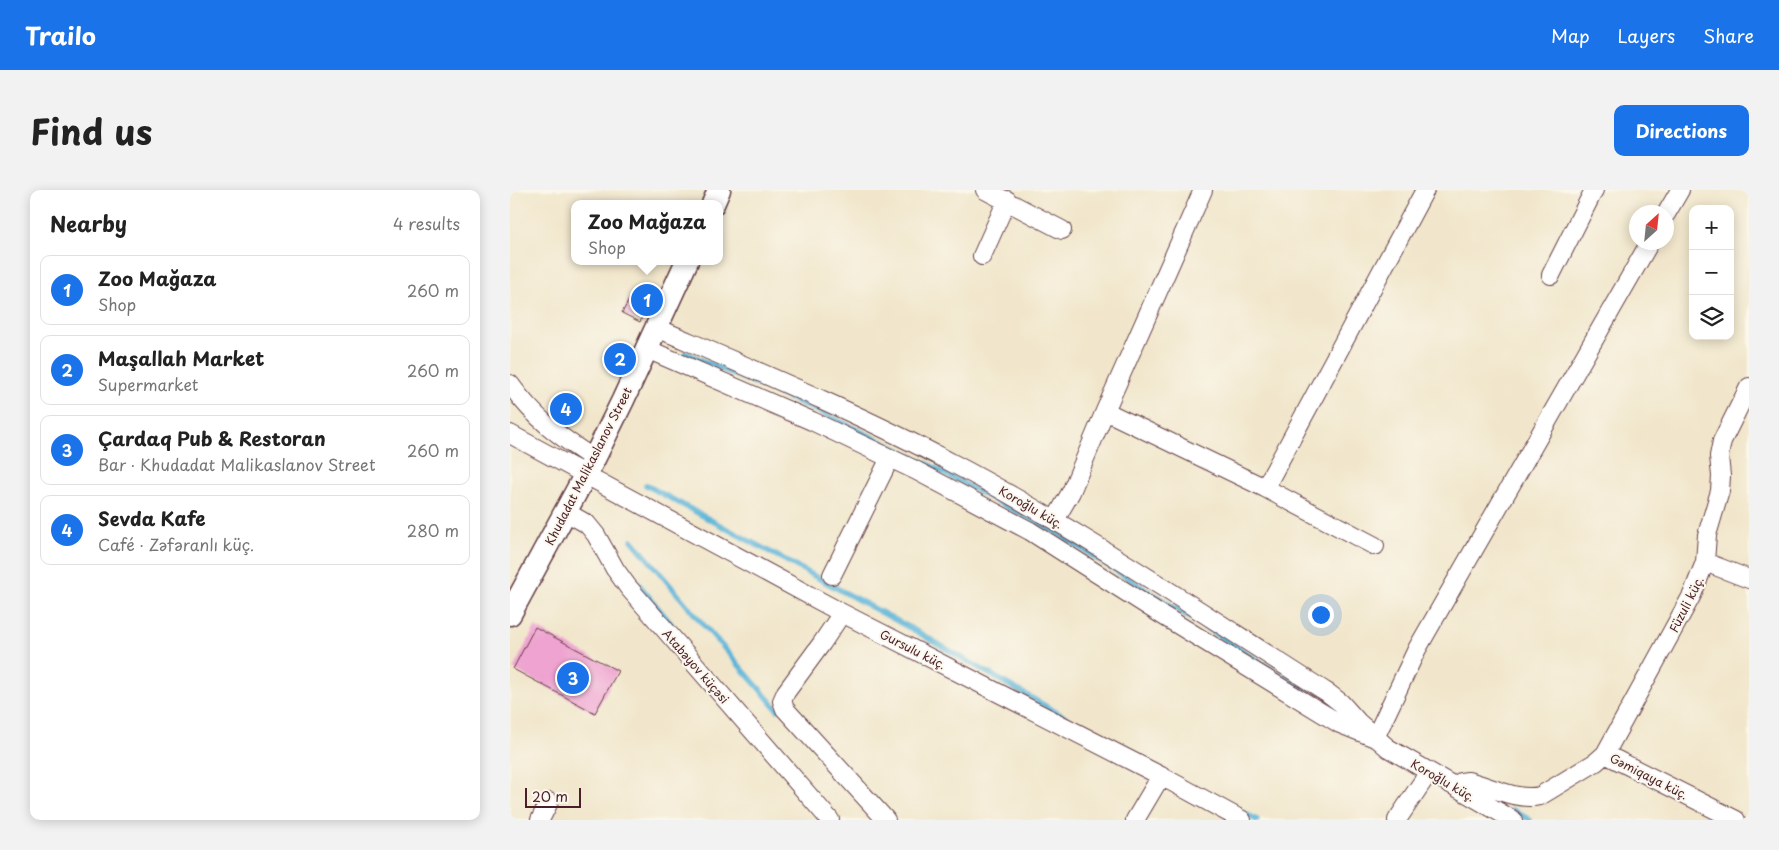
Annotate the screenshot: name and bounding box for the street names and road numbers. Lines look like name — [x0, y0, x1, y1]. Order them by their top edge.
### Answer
street label: Khudadat Malikaslanov Street — [540, 384, 636, 548]
street label: Koroğlu küç. — [996, 481, 1066, 533]
street label: Füzuli küç. — [1664, 573, 1708, 635]
street label: Atabəyov küçəsi — [658, 625, 734, 707]
street label: Gursulu küç. — [877, 625, 949, 673]
street label: Gəmiqaya küç. — [1607, 749, 1691, 803]
street label: Koroğlu küç. — [1408, 754, 1478, 806]

